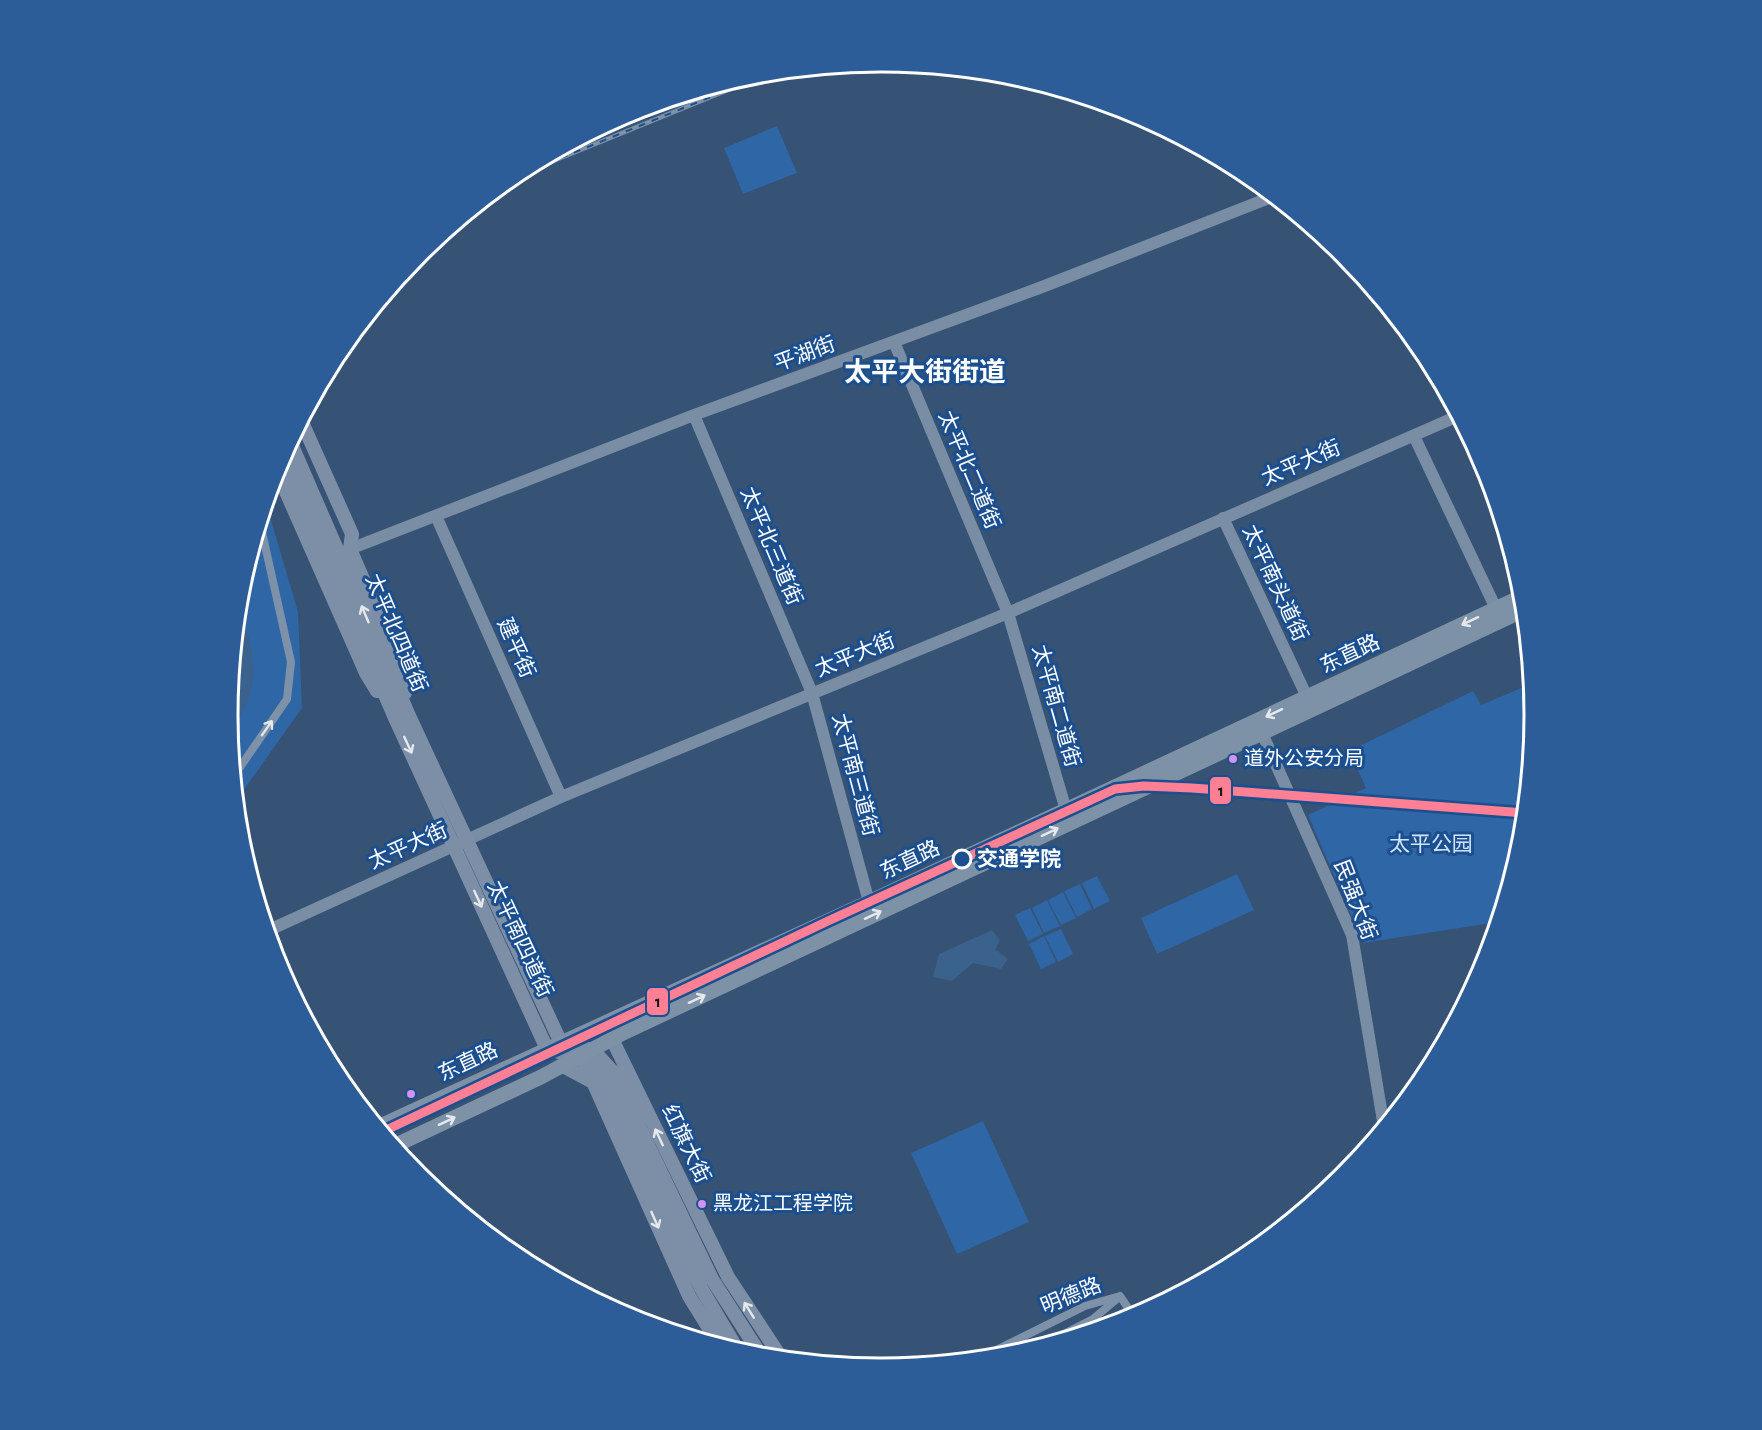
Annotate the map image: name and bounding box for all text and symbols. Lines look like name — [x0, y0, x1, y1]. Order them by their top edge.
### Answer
street label: 平湖街 — [771, 332, 838, 375]
district label: 太平大街街道 — [844, 357, 1006, 386]
street label: 太平北二道街 — [935, 408, 1004, 532]
street label: 太平大街 — [1258, 436, 1344, 489]
street label: 太平北三道街 — [737, 484, 806, 608]
street label: 太平南头道街 — [1239, 521, 1312, 645]
street label: 太平北四道街 — [362, 571, 431, 695]
one-way arrow — [359, 606, 370, 624]
street label: 建平街 — [494, 615, 539, 681]
one-way arrow — [1461, 615, 1479, 627]
street label: 太平大街 — [812, 629, 898, 680]
street label: 东直路 — [1317, 630, 1383, 677]
street label: 太平南二道街 — [1029, 642, 1084, 769]
one-way arrow — [1266, 707, 1284, 719]
street label: 太平南三道街 — [829, 711, 882, 839]
one-way arrow — [261, 721, 273, 737]
one-way arrow — [402, 736, 414, 754]
place label: 道外公安分局 — [1244, 748, 1364, 769]
marker: 道外公安分局 — [1227, 753, 1239, 765]
line badge: 1 — [1209, 776, 1232, 805]
text: 1 — [1218, 783, 1224, 799]
street label: 太平大街 — [365, 818, 451, 873]
one-way arrow — [1040, 826, 1058, 838]
park label: 太平公园 — [1389, 833, 1473, 855]
street label: 东直路 — [877, 836, 943, 883]
place label: 交通学院 — [977, 847, 1061, 870]
marker: 交通学院 — [952, 849, 972, 869]
street label: 民强大街 — [1330, 857, 1381, 943]
street label: 太平南四道街 — [484, 877, 557, 1001]
one-way arrow — [473, 890, 485, 908]
one-way arrow — [864, 909, 882, 920]
line badge: 1 — [646, 987, 669, 1016]
one-way arrow — [687, 992, 705, 1004]
text: 1 — [655, 994, 661, 1010]
street label: 东直路 — [435, 1038, 501, 1085]
unlabelled marker — [405, 1088, 417, 1100]
street label: 红旗大街 — [658, 1101, 715, 1186]
one-way arrow — [437, 1115, 455, 1127]
one-way arrow — [653, 1129, 665, 1147]
place label: 黑龙江工程学院 — [713, 1193, 853, 1214]
marker: 黑龙江工程学院 — [696, 1198, 708, 1210]
one-way arrow — [650, 1210, 661, 1228]
street label: 明德路 — [1037, 1274, 1104, 1318]
one-way arrow — [742, 1302, 754, 1319]

